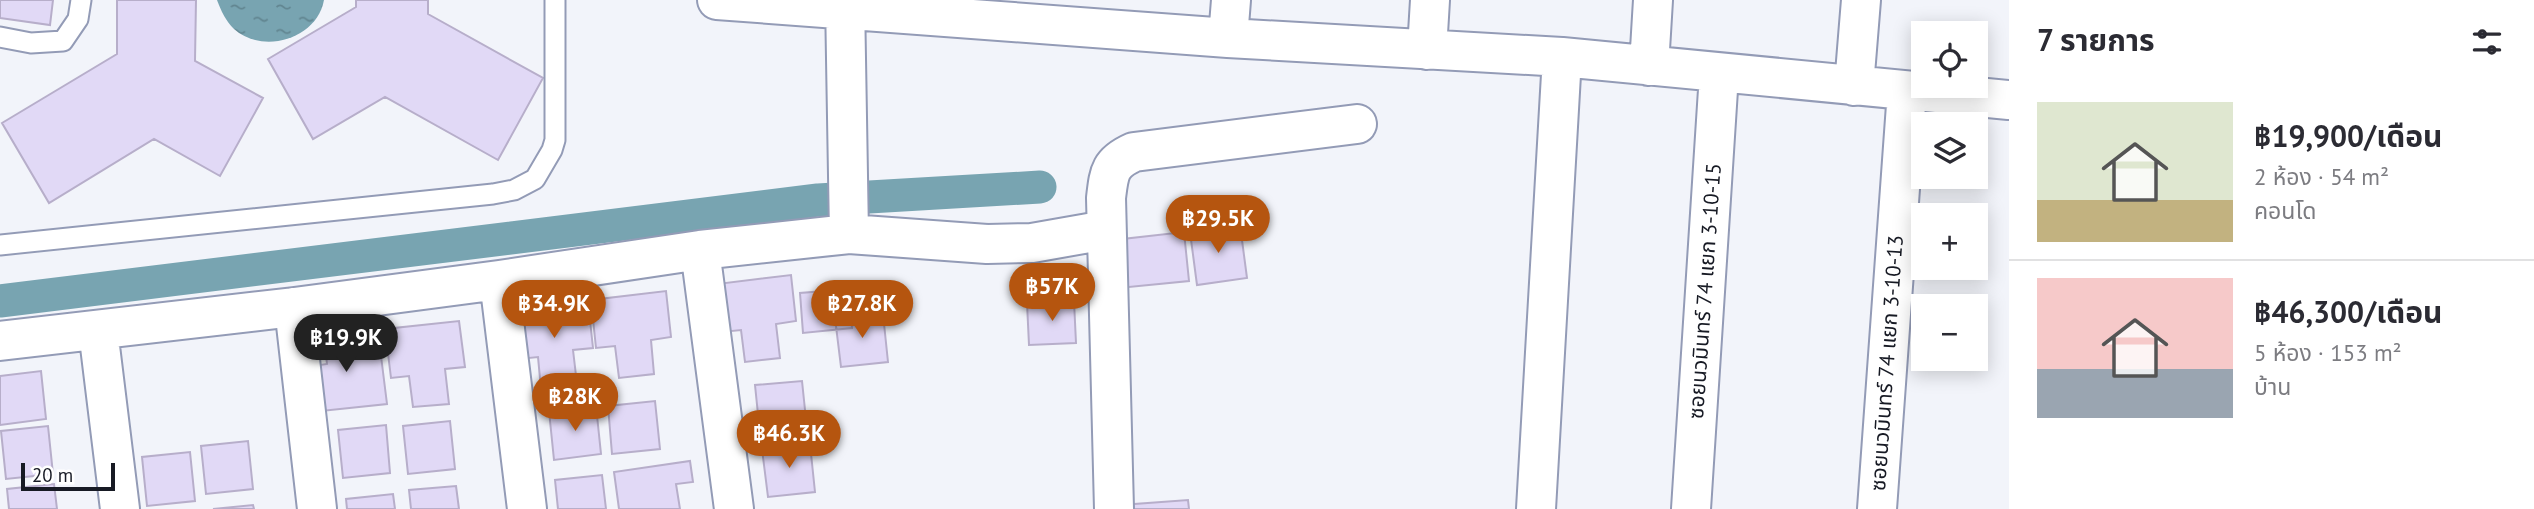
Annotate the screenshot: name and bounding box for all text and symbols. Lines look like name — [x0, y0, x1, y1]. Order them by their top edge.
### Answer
text: 7 รายการ — [2037, 20, 2155, 59]
map controls — [1911, 21, 1988, 371]
button: locate — [1911, 21, 1988, 98]
icon: filters — [2468, 23, 2506, 61]
button: layers — [1911, 112, 1988, 189]
text: ฿19,900/เดือน — [2254, 116, 2442, 155]
icon: home — [2093, 130, 2177, 214]
street label: ซอยนวมินทร์ 74 แยก 3-10-15 — [1682, 162, 1727, 420]
text: 2 ห้อง · 54 m² — [2254, 162, 2389, 191]
pin: ฿29.5K — [1161, 196, 1275, 255]
text: คอนโด — [2254, 196, 2316, 225]
text: ฿29.5K — [1182, 203, 1254, 232]
button: + — [1911, 203, 1988, 280]
street label: ซอยนวมินทร์ 74 แยก 3-10-13 — [1864, 234, 1909, 492]
pin: ฿57K — [1011, 264, 1093, 323]
text: ฿57K — [1025, 271, 1079, 300]
pin: ฿34.9K — [497, 280, 611, 340]
pin: ฿27.8K — [805, 280, 919, 340]
text: ฿34.9K — [518, 288, 590, 317]
text: ฿27.8K — [827, 288, 897, 317]
text: ฿46,300/เดือน — [2254, 292, 2442, 331]
button: − — [1911, 294, 1988, 371]
icon: home — [2093, 306, 2177, 390]
pin: ฿19.9K — [289, 314, 403, 374]
text: ฿19.9K — [310, 322, 382, 351]
text: 5 ห้อง · 153 m² — [2254, 338, 2402, 367]
text: บ้าน — [2254, 372, 2291, 401]
pin: ฿28K — [534, 374, 616, 433]
text: ฿28K — [548, 381, 602, 410]
pin: ฿46.3K — [732, 410, 846, 470]
text: ฿46.3K — [753, 418, 825, 447]
scale bar — [21, 460, 116, 492]
text: 20 m — [32, 463, 73, 487]

